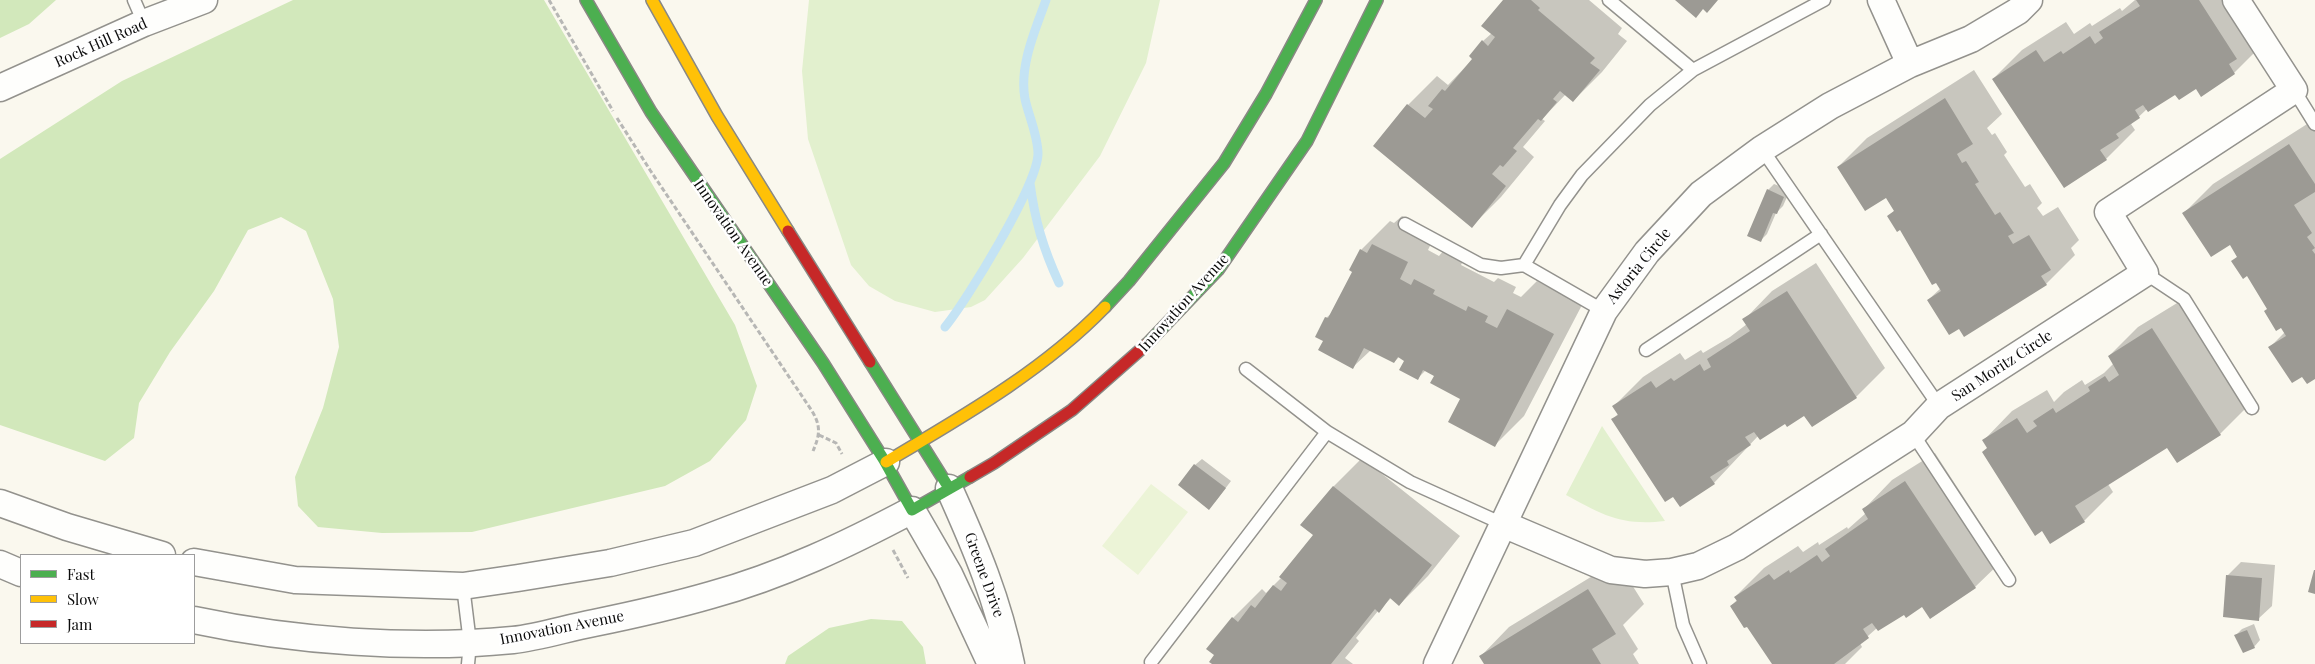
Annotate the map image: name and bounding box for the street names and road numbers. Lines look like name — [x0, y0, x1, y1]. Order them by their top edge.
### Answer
street label: Rock Hill Road — [52, 15, 150, 71]
street label: Innovation Avenue — [690, 176, 776, 290]
street label: Astoria Circle — [1603, 225, 1675, 307]
street label: Innovation Avenue — [1135, 250, 1233, 356]
street label: San Moritz Circle — [1948, 327, 2056, 405]
street label: Greene Drive — [960, 530, 1008, 620]
street label: Innovation Avenue — [498, 607, 626, 649]

